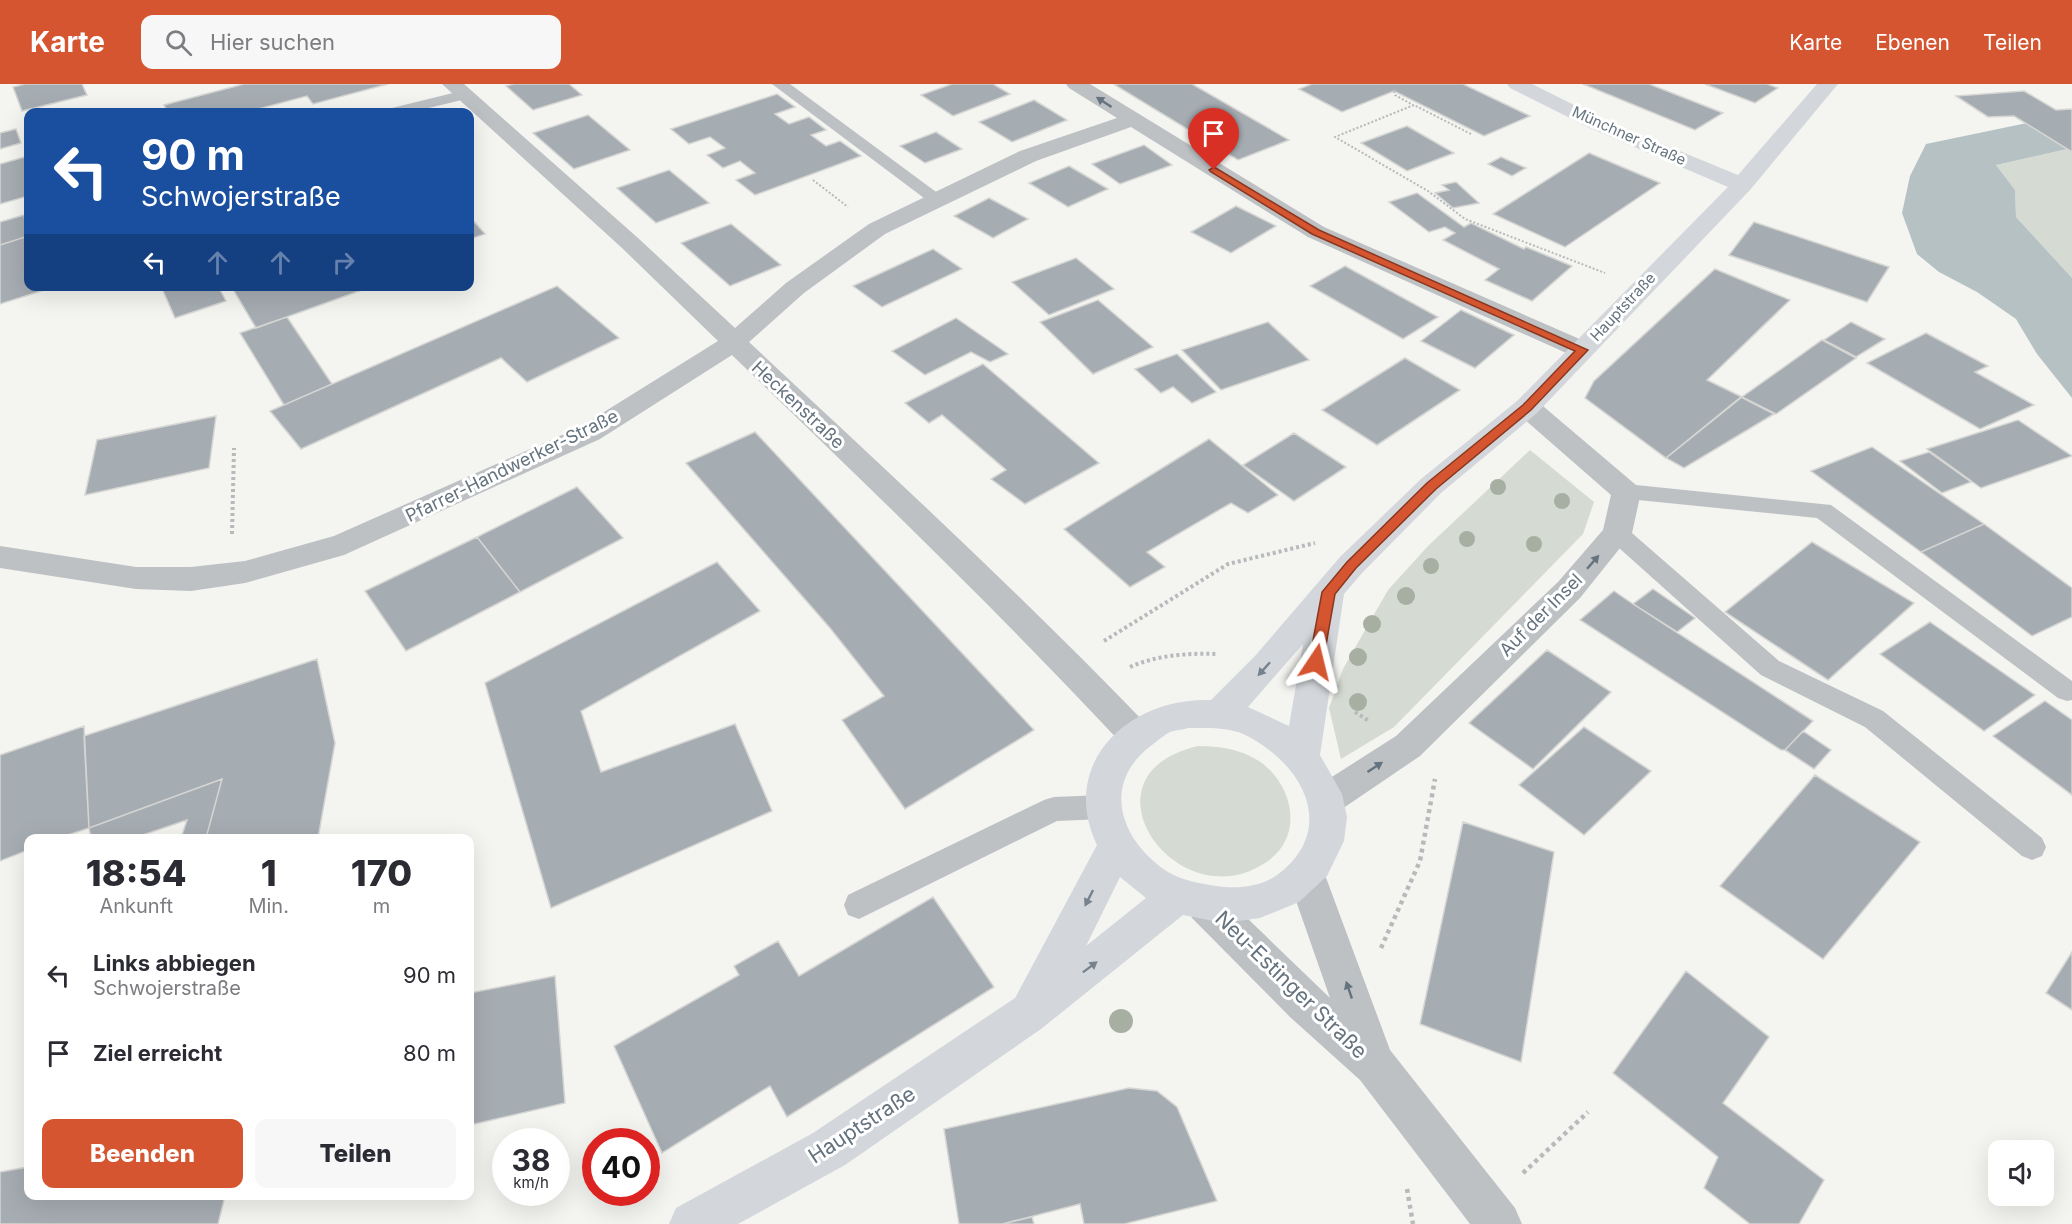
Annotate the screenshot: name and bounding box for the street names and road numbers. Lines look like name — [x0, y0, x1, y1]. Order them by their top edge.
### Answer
street label: Münchner Straße — [1569, 102, 1689, 169]
street label: Hauptstraße — [1586, 268, 1659, 345]
street label: Heckenstraße — [748, 357, 849, 453]
street label: Pfarrer-Handwerker-Straße — [402, 405, 621, 526]
street label: Auf der Insel — [1495, 569, 1586, 660]
street label: Neu-Estinger Straße — [1210, 906, 1373, 1064]
street label: Hauptstraße — [804, 1081, 920, 1168]

